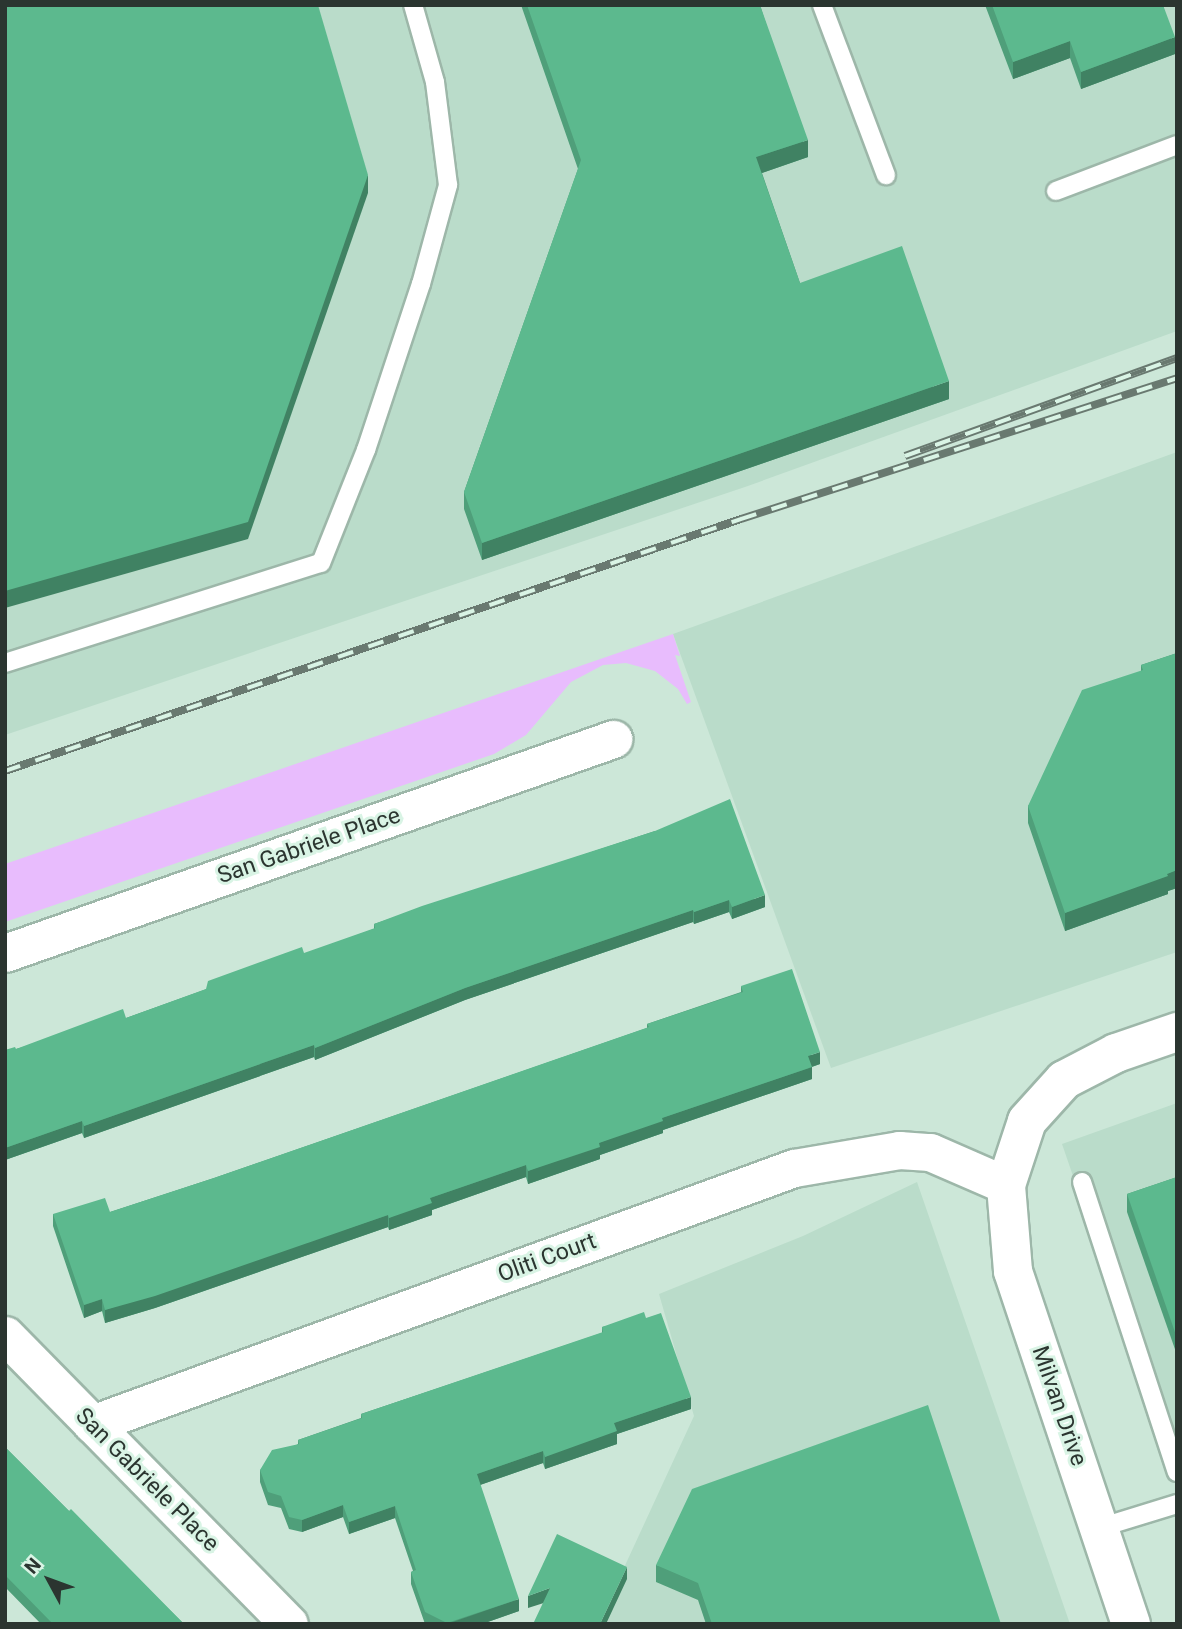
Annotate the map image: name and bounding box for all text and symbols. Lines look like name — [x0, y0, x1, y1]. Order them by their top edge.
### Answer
street label: San Gabriele Place — [214, 802, 404, 890]
street label: Oliti Court — [494, 1228, 600, 1288]
street label: Milvan Drive — [1026, 1342, 1092, 1470]
street label: San Gabriele Place — [70, 1403, 224, 1557]
north arrow — [14, 1545, 84, 1615]
text: N — [20, 1553, 46, 1578]

